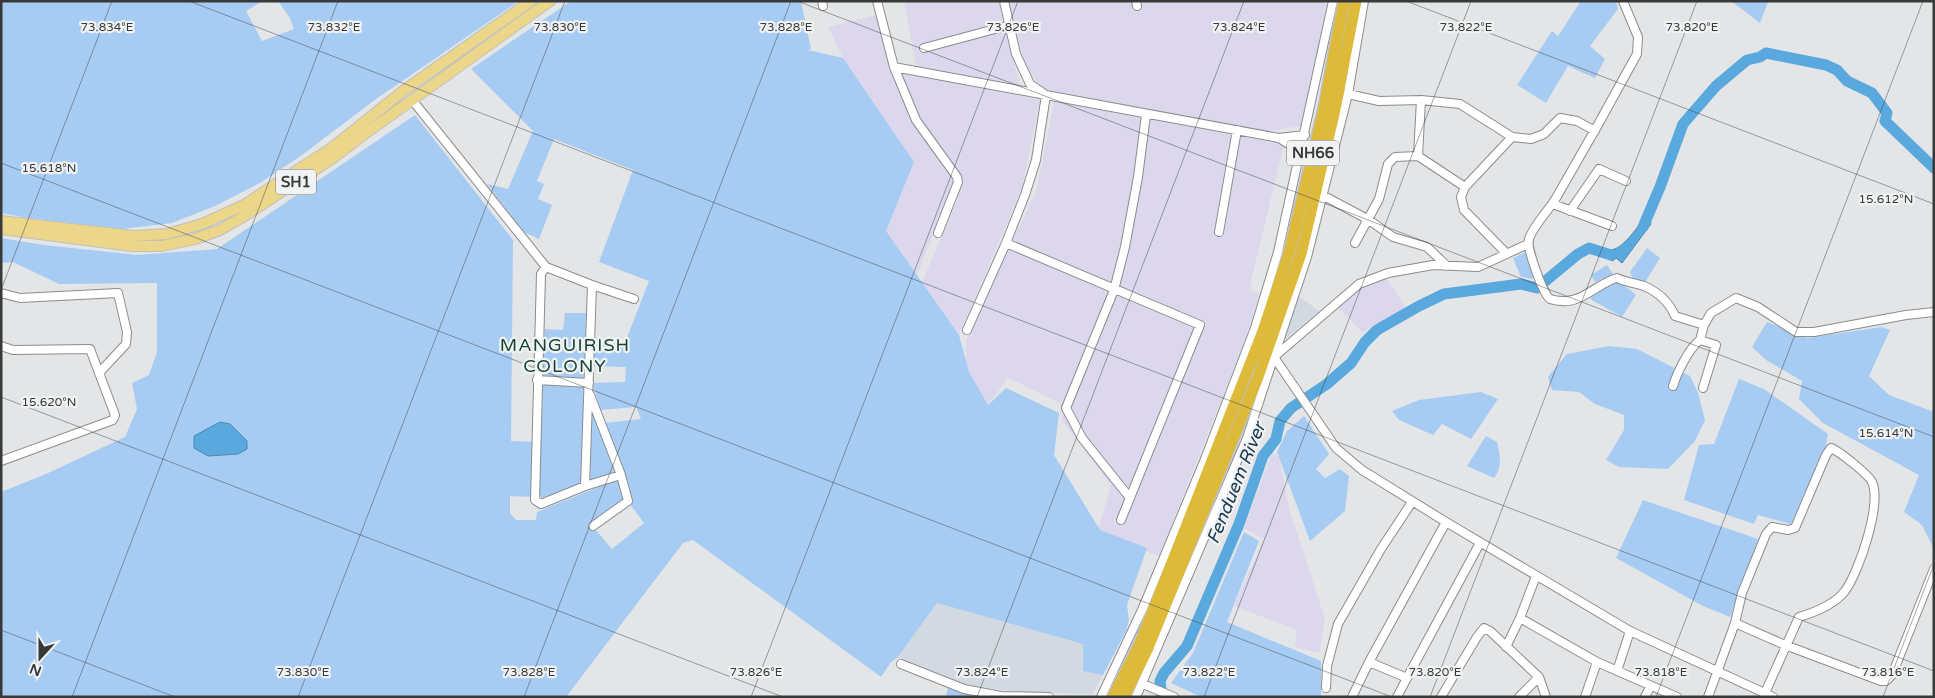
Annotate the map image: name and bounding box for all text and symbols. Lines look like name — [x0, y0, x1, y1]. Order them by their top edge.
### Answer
text: 73.834°E — [81, 20, 134, 34]
text: 73.832°E — [308, 20, 361, 34]
text: 73.830°E — [534, 20, 587, 34]
text: 73.828°E — [760, 20, 813, 34]
text: 73.826°E — [987, 20, 1040, 34]
text: 73.824°E — [1213, 20, 1266, 34]
text: 73.822°E — [1440, 20, 1493, 34]
text: 73.820°E — [1666, 20, 1719, 34]
road number: NH66 — [1287, 140, 1339, 166]
text: 15.618°N — [22, 161, 76, 175]
road number: SH1 — [276, 170, 316, 194]
text: 15.612°N — [1859, 192, 1913, 206]
district label: MANGUIRISH COLONY — [500, 334, 630, 377]
text: 15.620°N — [22, 395, 76, 409]
water label: Fenduem River — [1202, 417, 1271, 547]
text: 15.614°N — [1859, 426, 1913, 440]
north arrow — [15, 633, 65, 683]
text: N — [27, 660, 44, 680]
text: 73.830°E — [277, 665, 330, 679]
text: 73.828°E — [503, 665, 556, 679]
text: 73.826°E — [730, 665, 783, 679]
text: 73.824°E — [956, 665, 1009, 679]
text: 73.822°E — [1183, 665, 1236, 679]
text: 73.820°E — [1409, 665, 1462, 679]
text: 73.818°E — [1635, 665, 1688, 679]
text: 73.816°E — [1862, 665, 1915, 679]

